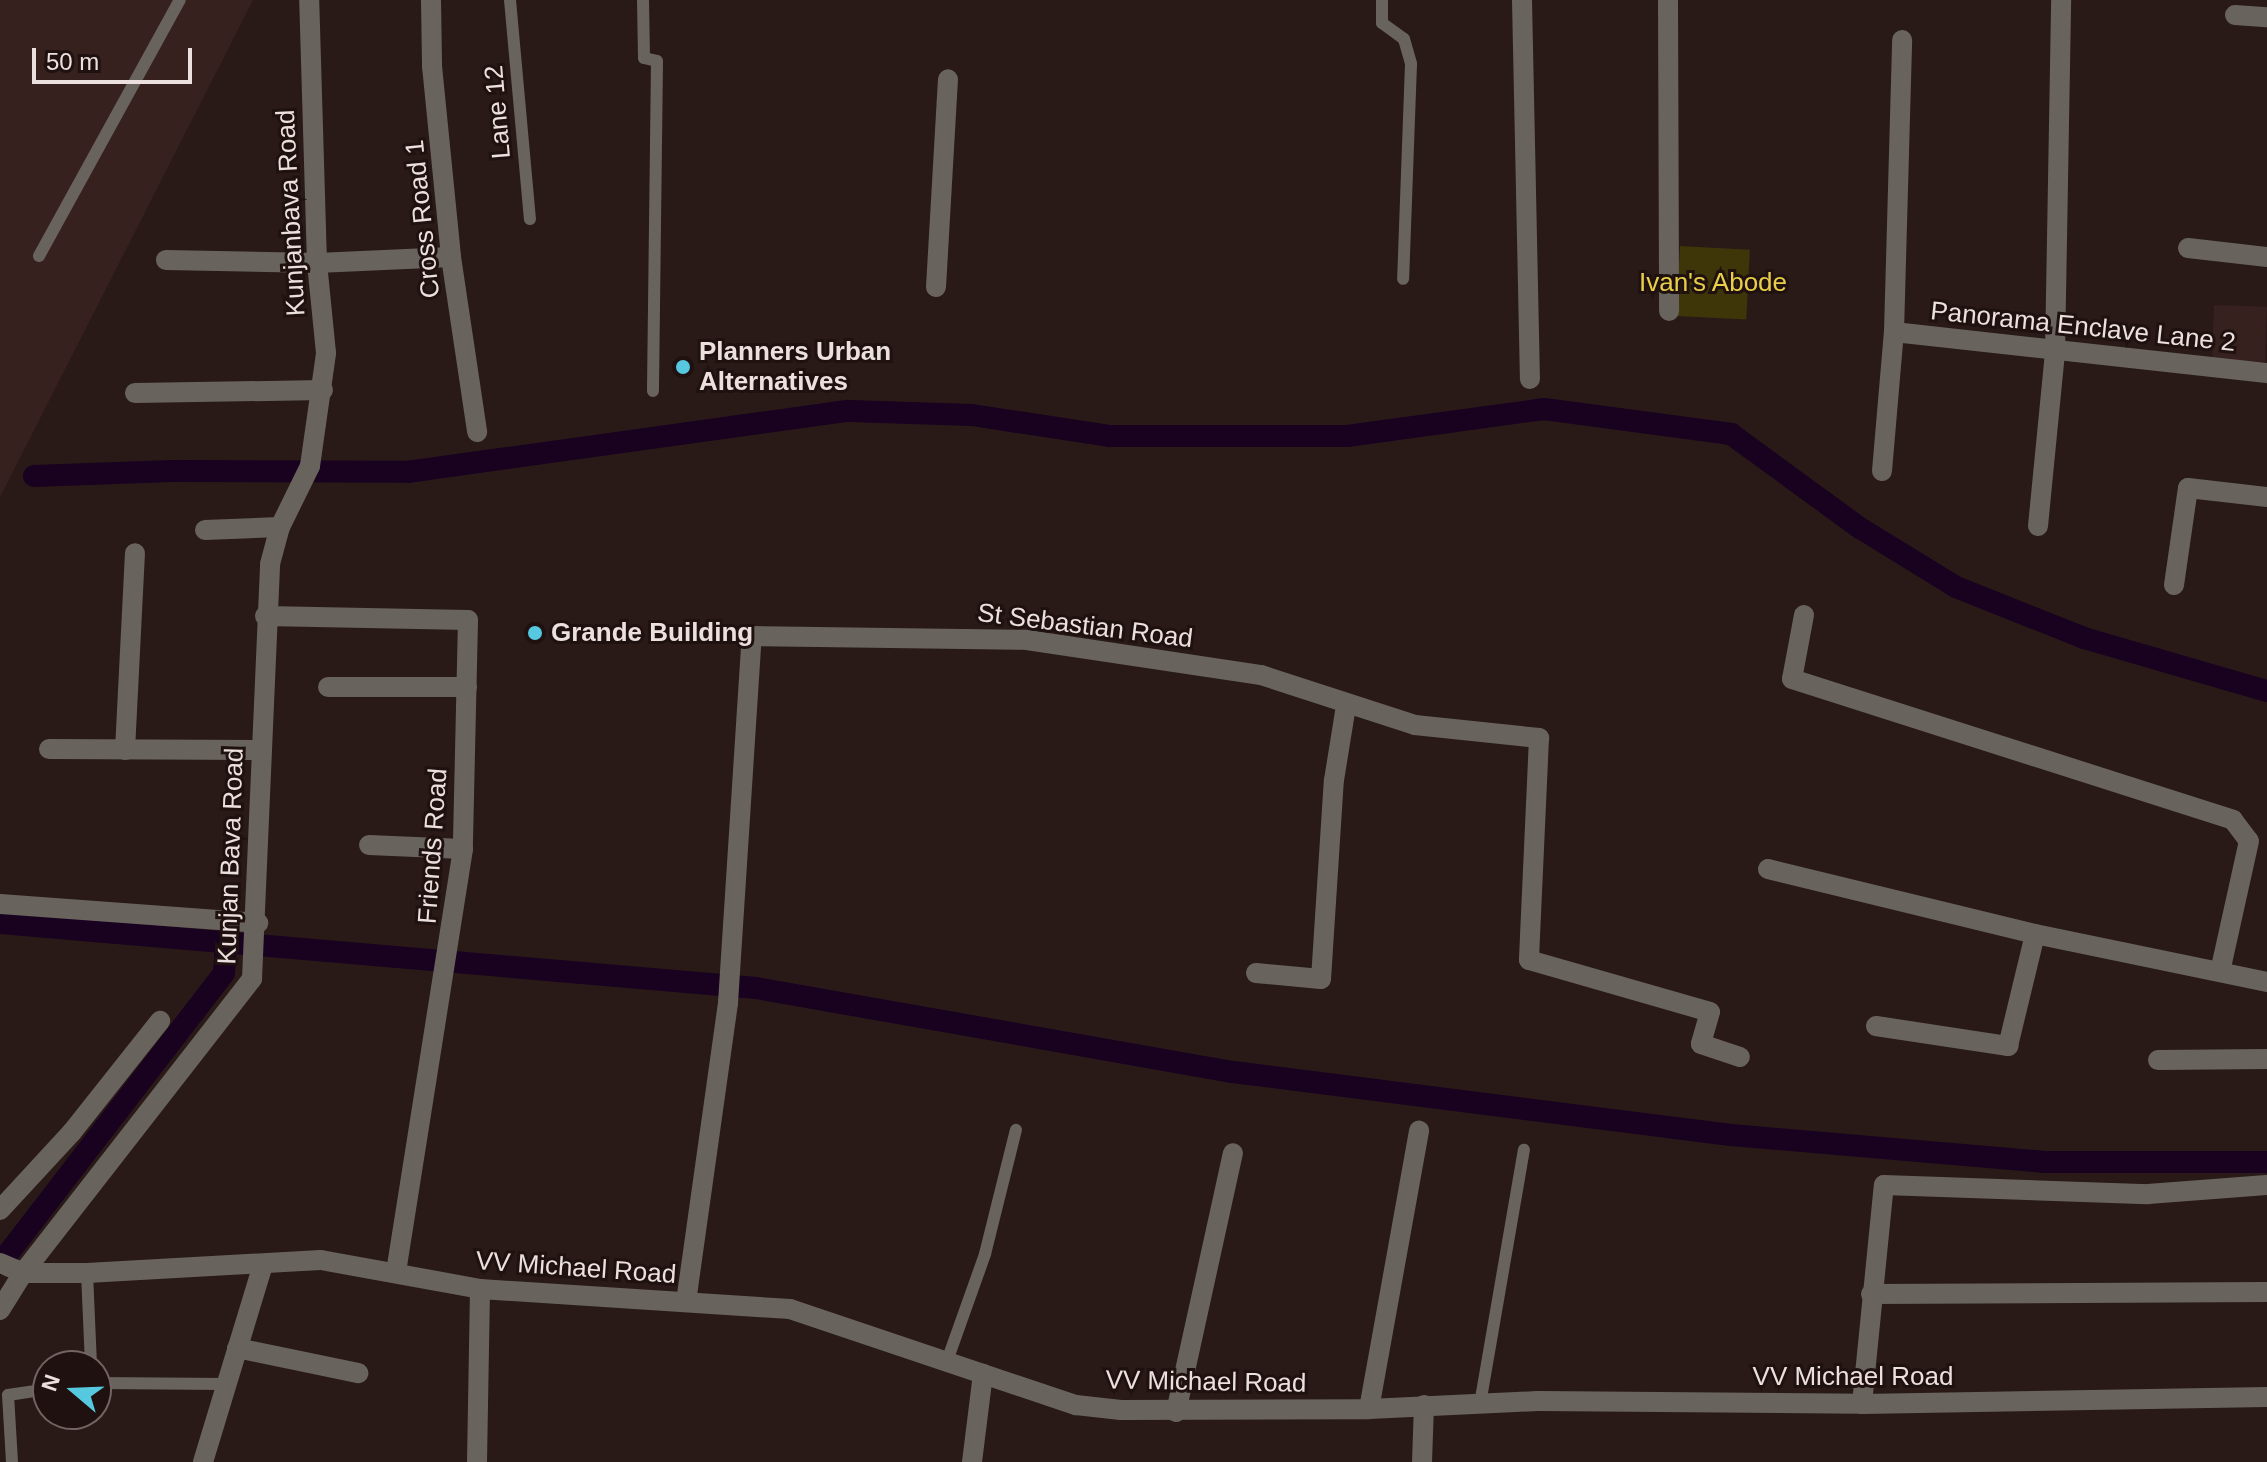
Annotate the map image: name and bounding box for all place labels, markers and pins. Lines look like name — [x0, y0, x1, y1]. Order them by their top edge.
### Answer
place label: Planners Urban Alternatives — [699, 336, 891, 398]
marker: Planners Urban Alternatives — [674, 358, 692, 376]
place label: Grande Building — [551, 617, 753, 649]
marker: Grande Building — [526, 624, 544, 642]

